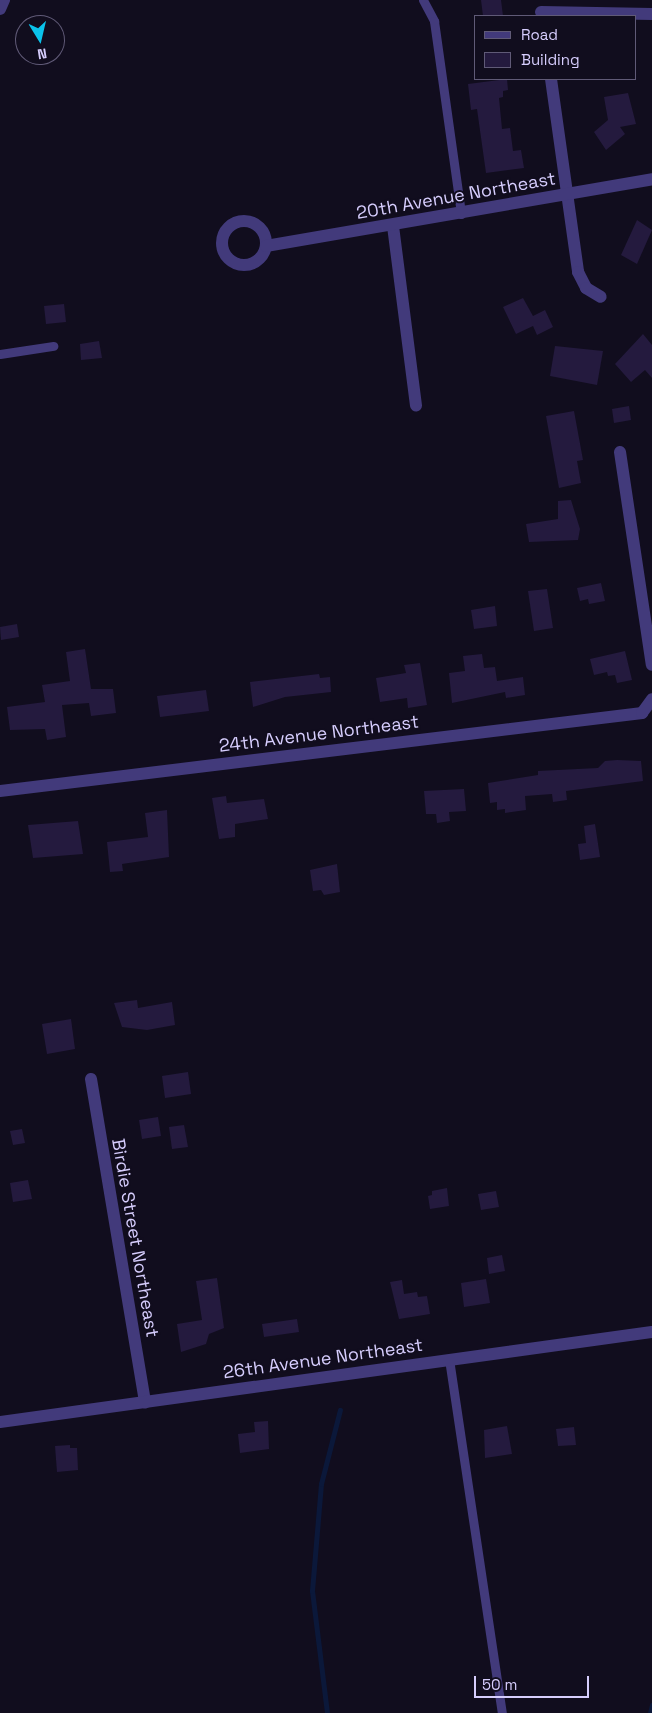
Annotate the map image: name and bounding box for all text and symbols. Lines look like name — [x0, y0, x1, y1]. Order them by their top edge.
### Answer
north arrow — [15, 15, 65, 65]
legend — [474, 15, 637, 80]
text: Road — [521, 25, 558, 44]
text: N — [36, 44, 48, 63]
text: Building — [521, 50, 580, 69]
street label: 20th Avenue Northeast — [355, 168, 557, 224]
street label: 24th Avenue Northeast — [218, 711, 420, 757]
street label: Birdie Street Northeast — [107, 1137, 163, 1339]
street label: 26th Avenue Northeast — [222, 1334, 424, 1384]
scale bar — [477, 1666, 592, 1698]
text: 50 m — [482, 1675, 517, 1694]

